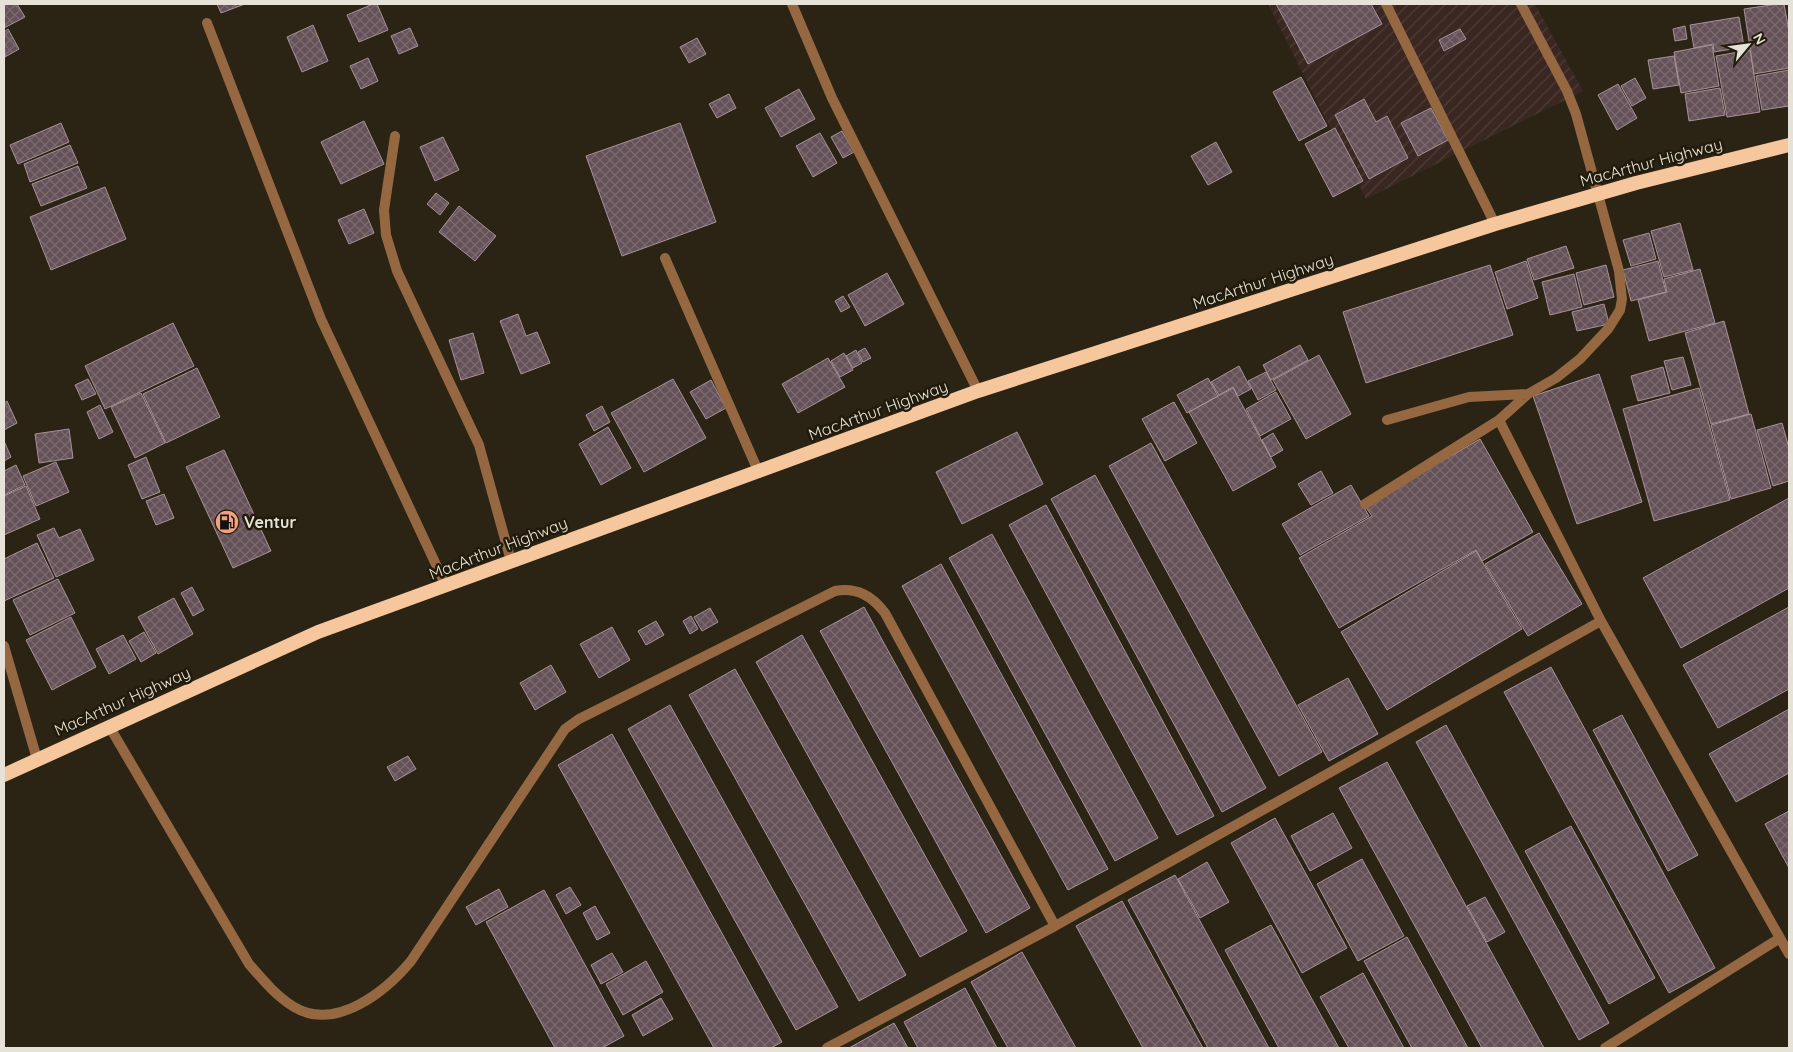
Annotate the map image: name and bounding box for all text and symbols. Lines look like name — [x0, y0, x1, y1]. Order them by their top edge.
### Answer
north arrow — [1723, 20, 1773, 70]
text: N — [1749, 30, 1770, 48]
street label: MacArthur Highway — [1578, 133, 1724, 191]
street label: MacArthur Highway — [1190, 249, 1336, 313]
street label: MacArthur Highway — [806, 376, 950, 444]
fuel station icon: Ventur — [214, 509, 240, 535]
place label: Ventur — [244, 512, 296, 532]
street label: MacArthur Highway — [426, 512, 570, 584]
street label: MacArthur Highway — [51, 662, 193, 740]

